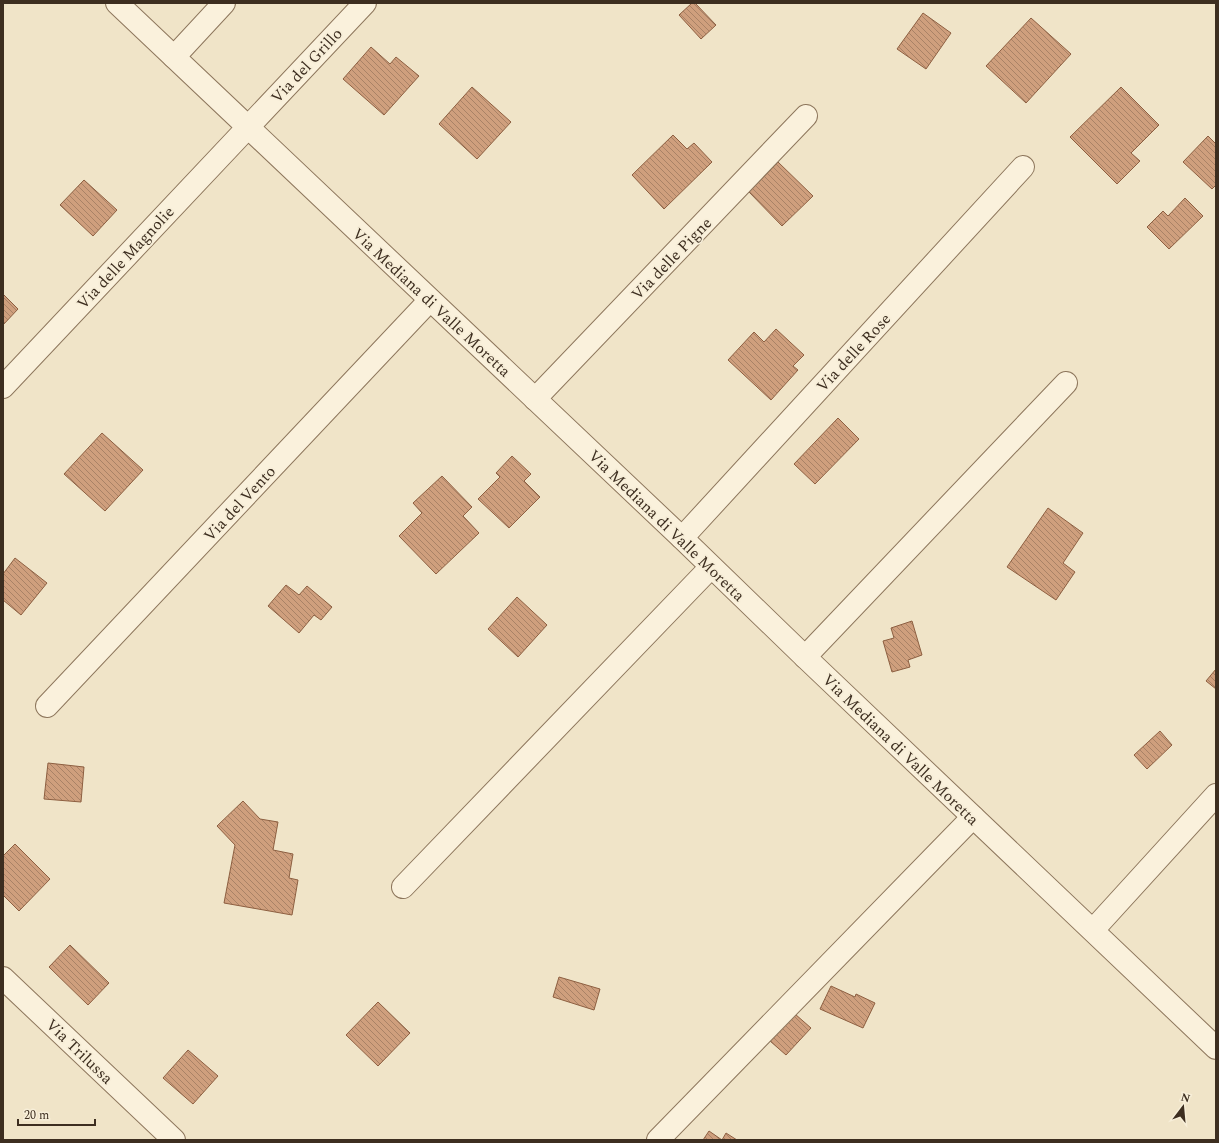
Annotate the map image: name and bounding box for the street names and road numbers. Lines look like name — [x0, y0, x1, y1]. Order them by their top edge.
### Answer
street label: Via del Grillo — [265, 22, 348, 109]
street label: Via delle Magnolie — [71, 201, 180, 315]
street label: Via delle Pigne — [626, 212, 718, 306]
street label: Via Mediana di Valle Moretta — [346, 222, 516, 383]
street label: Via delle Rose — [811, 308, 897, 398]
street label: Via Mediana di Valle Moretta — [583, 444, 750, 607]
street label: Via del Vento — [198, 460, 281, 547]
street label: Via Mediana di Valle Moretta — [817, 668, 984, 831]
street label: Via Trilussa — [40, 1013, 119, 1090]

